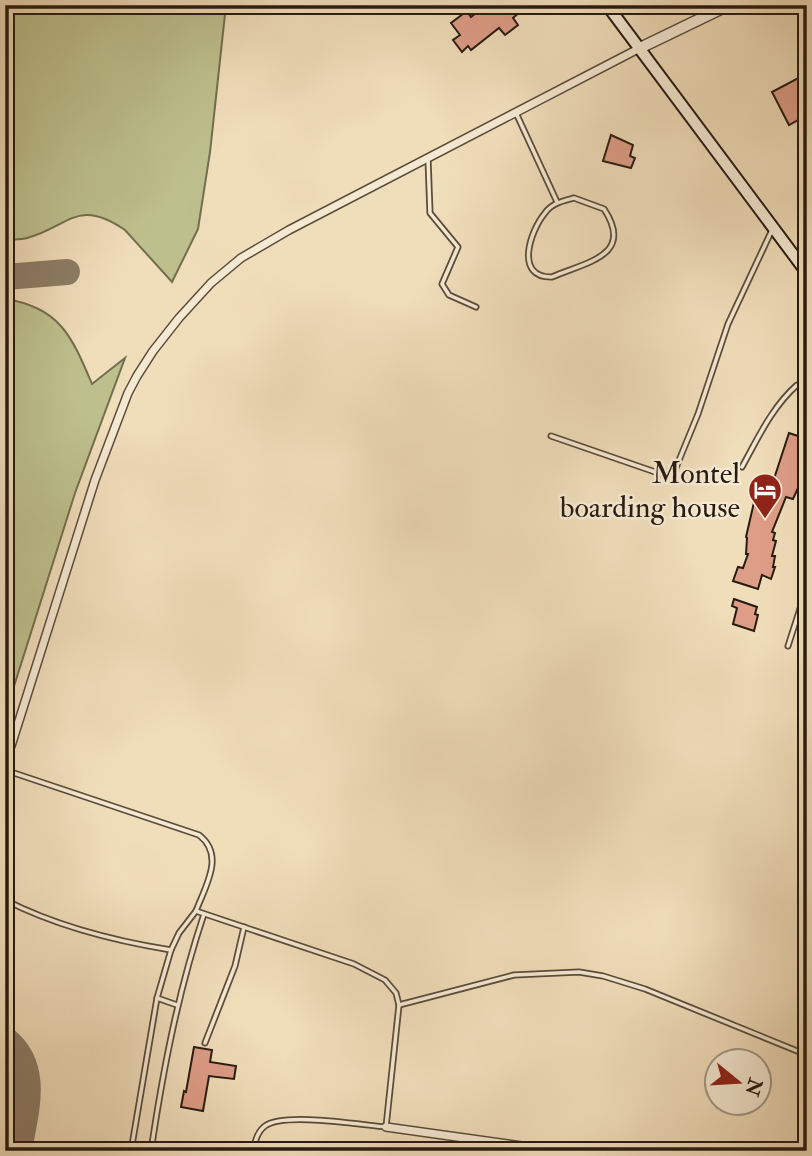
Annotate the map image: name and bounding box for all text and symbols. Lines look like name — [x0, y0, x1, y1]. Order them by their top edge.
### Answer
place label: Montel boarding house — [560, 455, 740, 526]
hotel icon: Montel boarding house — [746, 471, 784, 520]
north arrow — [704, 1048, 774, 1118]
text: N — [739, 1074, 768, 1100]

